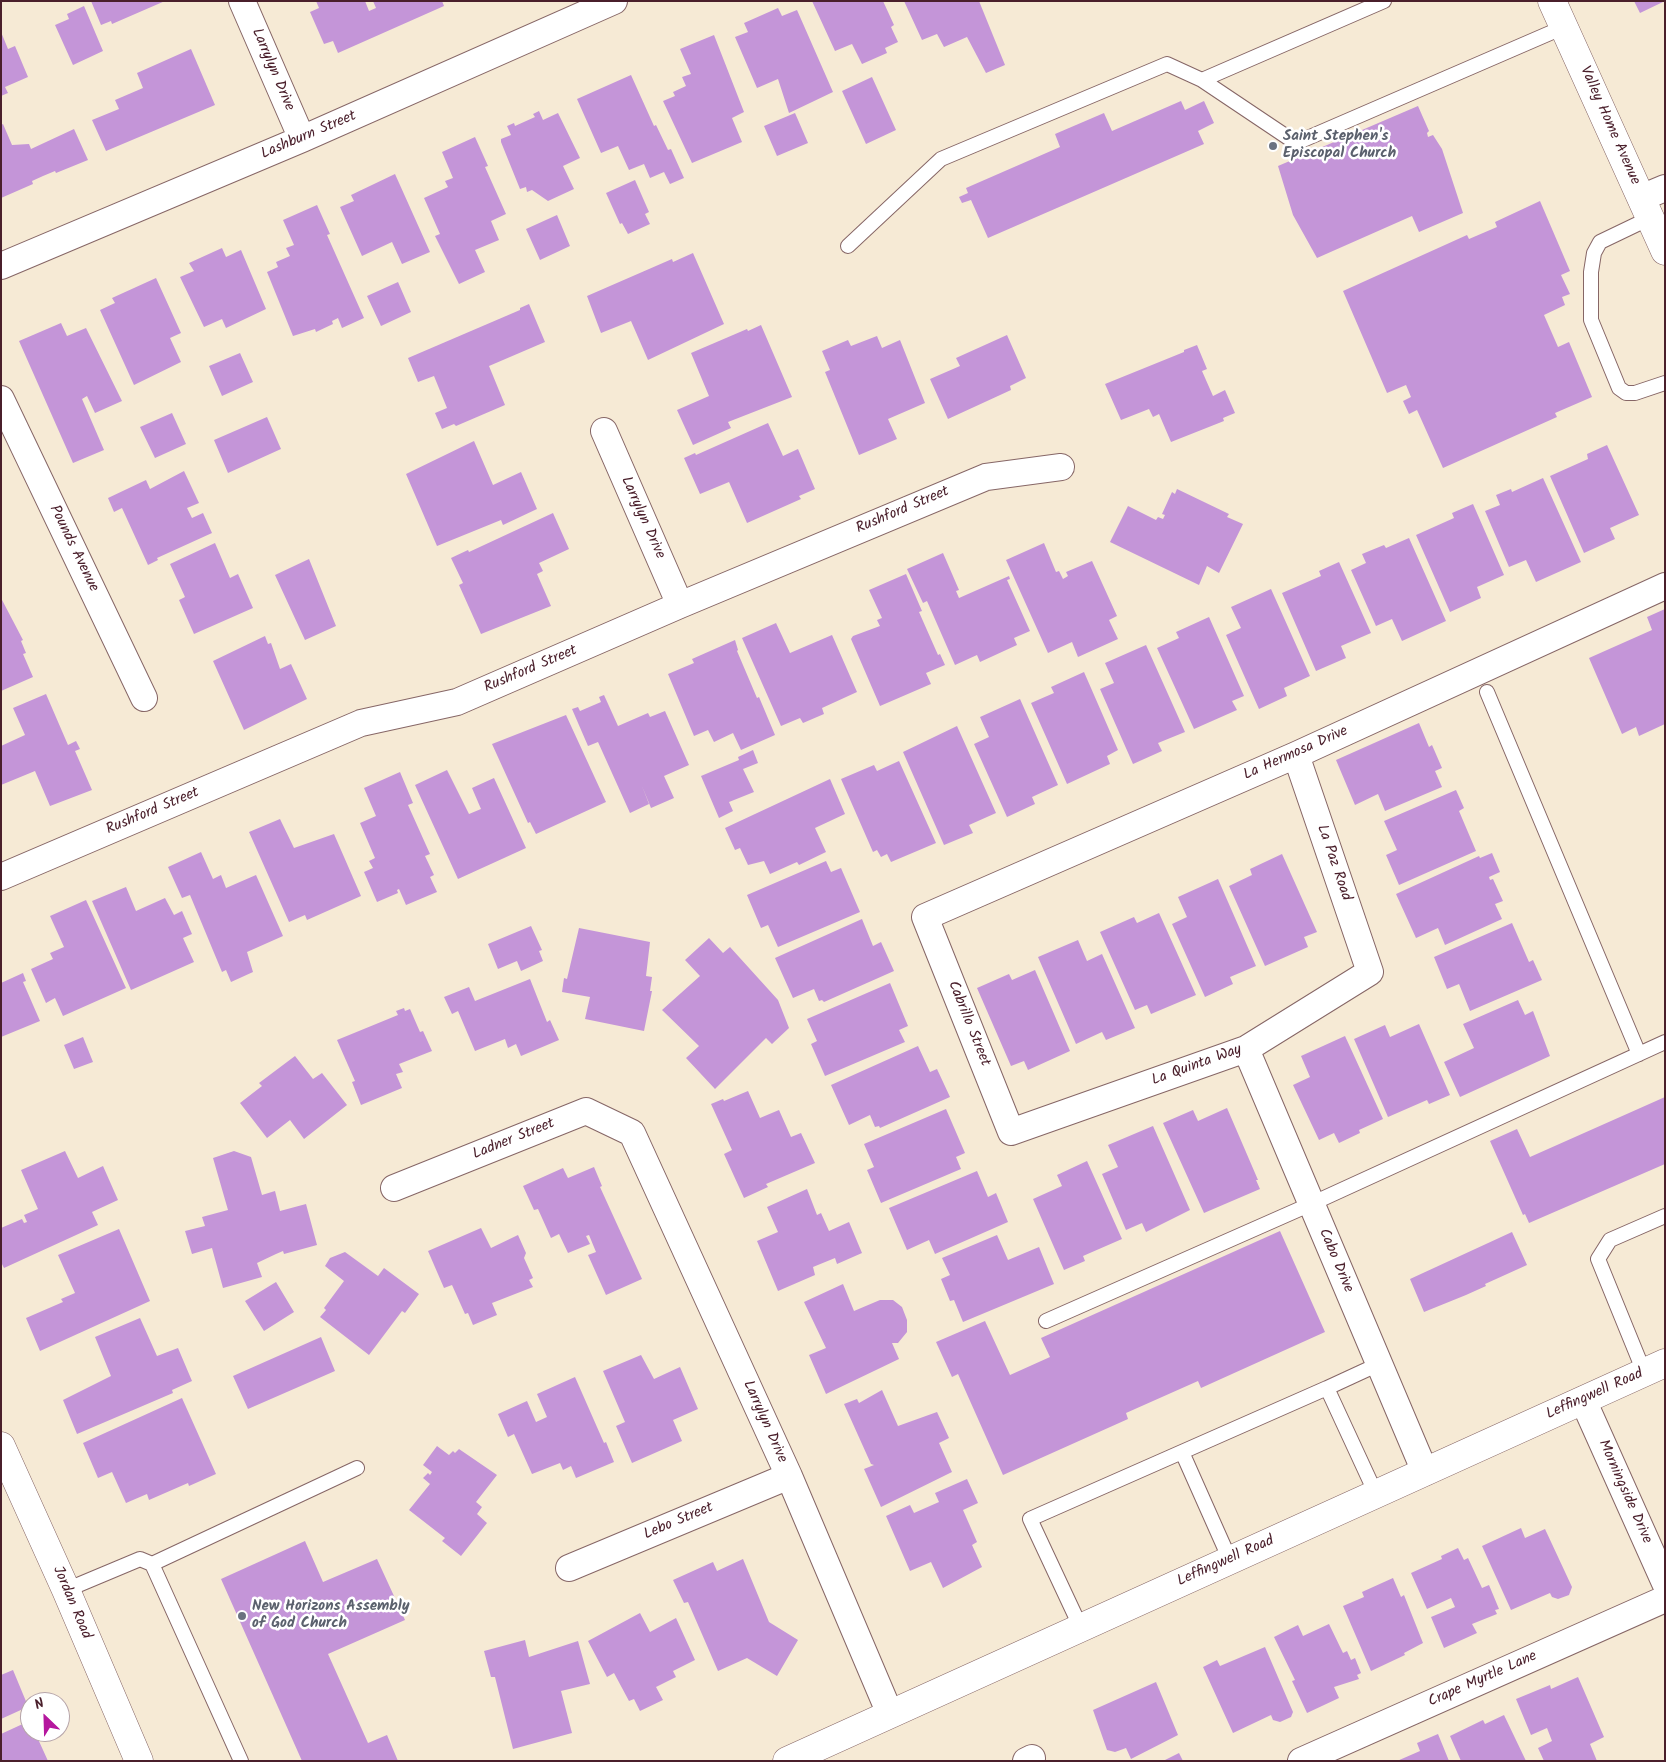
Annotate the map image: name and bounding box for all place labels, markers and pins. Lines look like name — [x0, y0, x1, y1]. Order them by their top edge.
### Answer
place label: Saint Stephen's Episcopal Church — [1283, 128, 1396, 163]
marker: Saint Stephen's Episcopal Church — [1267, 140, 1279, 152]
place label: New Horizons Assembly of God Church — [252, 1598, 410, 1633]
marker: New Horizons Assembly of God Church — [236, 1610, 248, 1622]

